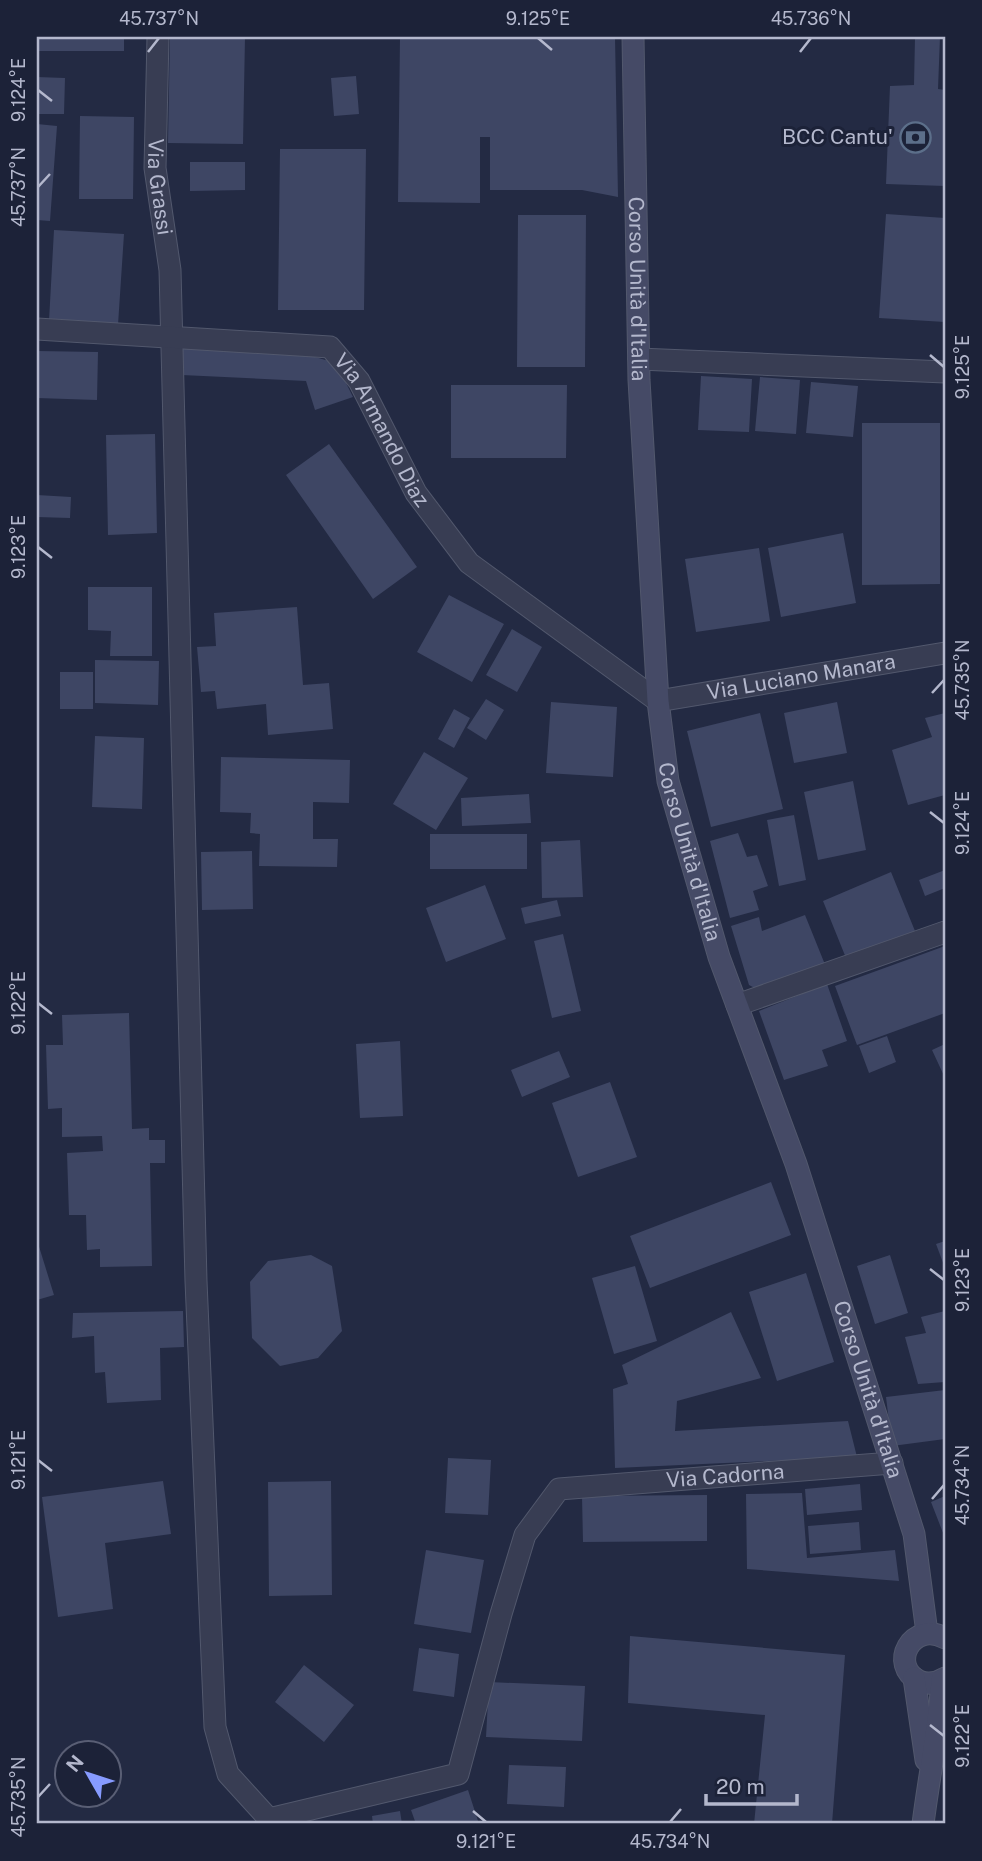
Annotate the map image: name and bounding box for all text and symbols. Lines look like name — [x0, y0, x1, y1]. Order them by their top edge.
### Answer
text: 45.737°N — [119, 8, 199, 29]
text: 9.125°E — [506, 8, 570, 29]
text: 45.736°N — [771, 8, 851, 29]
text: 9.124°E — [8, 58, 29, 122]
bank icon: BCC Cantu' — [899, 120, 933, 154]
place label: BCC Cantu' — [782, 124, 893, 149]
street label: Via Grassi — [143, 138, 178, 237]
text: 45.737°N — [8, 147, 29, 227]
street label: Corso Unità d'Italia — [624, 196, 652, 382]
text: 9.125°E — [952, 335, 973, 399]
street label: Via Armando Diaz — [329, 348, 435, 511]
text: 9.123°E — [8, 515, 29, 579]
text: 45.735°N — [952, 639, 973, 721]
street label: Via Luciano Manara — [705, 648, 897, 705]
street label: Corso Unità d'Italia — [654, 761, 727, 944]
text: 9.124°E — [952, 791, 973, 855]
text: 9.122°E — [8, 971, 29, 1035]
text: 9.123°E — [952, 1248, 973, 1312]
street label: Corso Unità d'Italia — [828, 1297, 908, 1481]
text: 9.121°E — [8, 1430, 29, 1490]
text: 45.734°N — [952, 1445, 973, 1525]
street label: Via Cadorna — [665, 1458, 785, 1493]
text: 9.122°E — [952, 1704, 973, 1768]
north arrow — [52, 1738, 122, 1808]
text: N — [62, 1751, 88, 1776]
text: 45.735°N — [8, 1756, 29, 1838]
scale bar — [706, 1763, 796, 1807]
text: 20 m — [716, 1774, 765, 1799]
text: 9.121°E — [456, 1831, 516, 1852]
text: 45.734°N — [630, 1831, 710, 1852]

